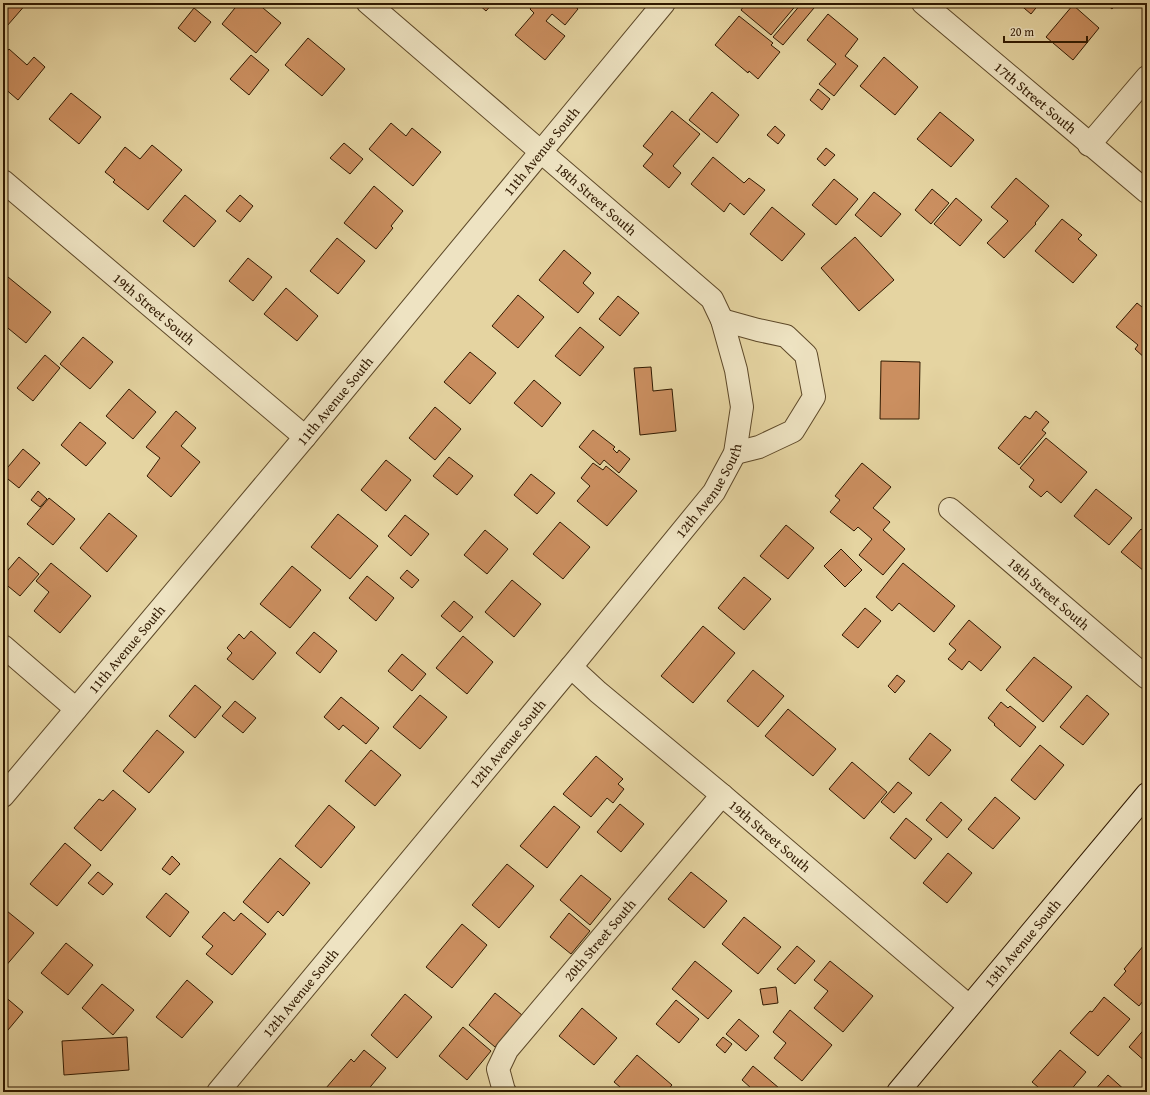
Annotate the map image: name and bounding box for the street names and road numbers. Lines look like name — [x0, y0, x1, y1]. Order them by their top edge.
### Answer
street label: 17th Street South — [990, 57, 1081, 139]
street label: 11th Avenue South — [499, 102, 584, 200]
street label: 18th Street South — [551, 158, 641, 240]
street label: 19th Street South — [109, 268, 200, 350]
street label: 11th Avenue South — [292, 352, 378, 450]
street label: 12th Avenue South — [671, 442, 746, 542]
street label: 18th Street South — [1003, 553, 1094, 635]
street label: 11th Avenue South — [84, 600, 170, 698]
street label: 12th Avenue South — [465, 695, 550, 792]
street label: 19th Street South — [724, 795, 815, 877]
street label: 20th Street South — [559, 894, 640, 986]
street label: 13th Avenue South — [979, 894, 1065, 992]
street label: 12th Avenue South — [258, 944, 343, 1041]

